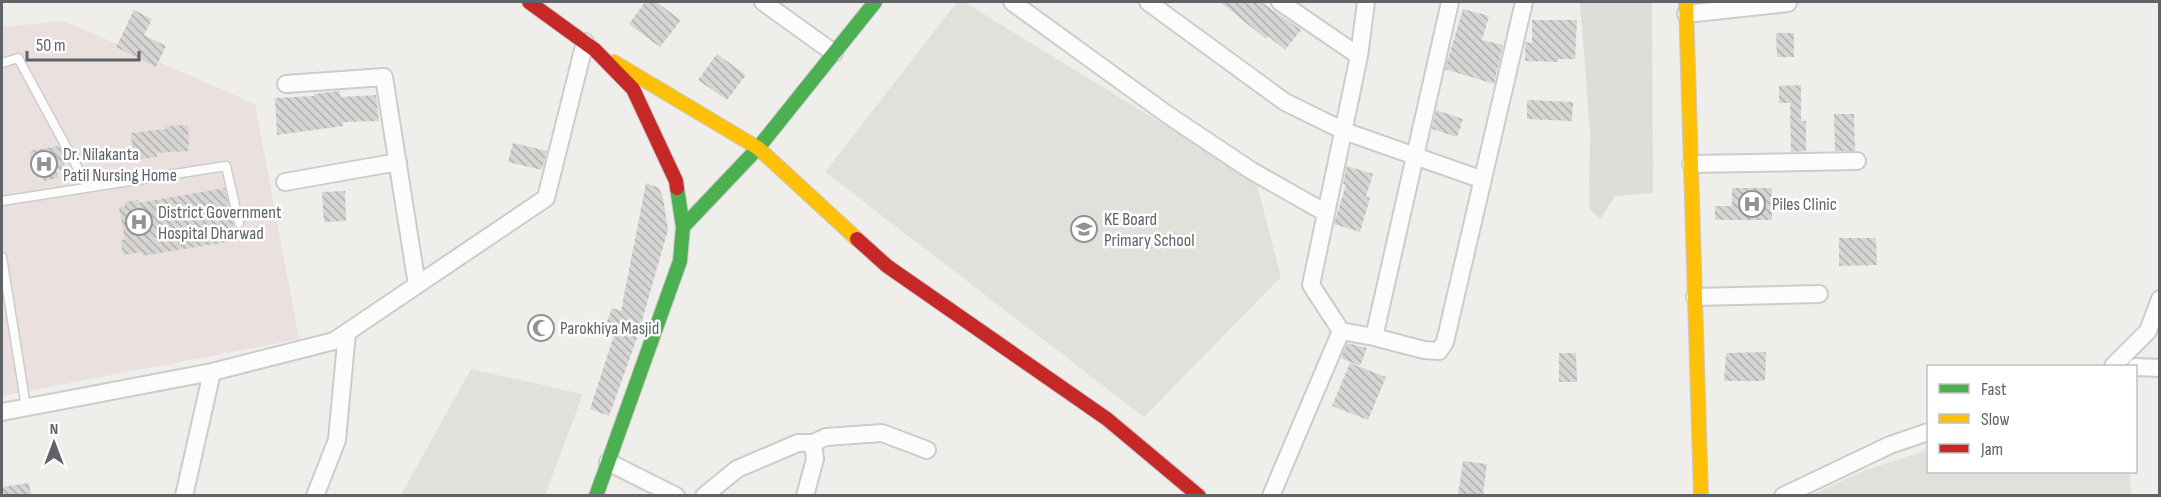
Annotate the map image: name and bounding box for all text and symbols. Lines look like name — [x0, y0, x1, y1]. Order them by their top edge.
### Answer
scale bar — [27, 24, 140, 62]
text: 50 m — [36, 35, 66, 56]
place label: Dr. Nilakanta Patil Nursing Home — [63, 144, 177, 186]
hospital icon: Dr. Nilakanta Patil Nursing Home — [29, 149, 59, 179]
hospital icon: Piles Clinic — [1737, 189, 1767, 219]
place label: Piles Clinic — [1772, 194, 1837, 215]
place label: District Government Hospital Dharwad — [158, 202, 282, 244]
hospital icon: District Government Hospital Dharwad — [124, 207, 154, 237]
place label: KE Board Primary School — [1104, 209, 1195, 251]
school or university icon: KE Board Primary School — [1069, 214, 1099, 244]
mosque icon: Parokhiya Masjid — [526, 313, 556, 343]
place label: Parokhiya Masjid — [560, 318, 659, 339]
legend — [1927, 365, 2137, 473]
text: Fast — [1981, 379, 2007, 400]
text: Slow — [1981, 409, 2010, 430]
north arrow — [24, 413, 84, 473]
text: N — [50, 420, 58, 439]
text: Jam — [1980, 439, 2003, 460]

